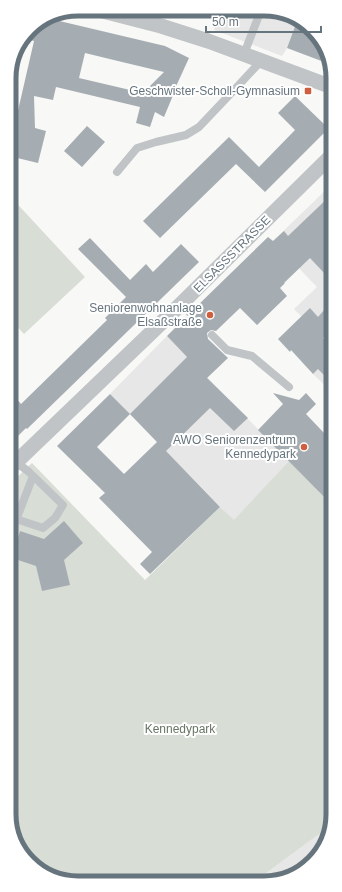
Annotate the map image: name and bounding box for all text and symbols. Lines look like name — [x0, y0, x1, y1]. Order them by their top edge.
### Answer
scale bar — [206, 8, 321, 34]
text: 50 m — [212, 15, 239, 29]
place label: Geschwister-Scholl-Gymnasium — [129, 84, 300, 98]
marker: Geschwister-Scholl-Gymnasium — [303, 86, 313, 96]
street label: ELSASSSTRASSE — [191, 213, 273, 295]
place label: Seniorenwohnanlage Elsaßstraße — [89, 301, 202, 329]
marker: Seniorenwohnanlage Elsaßstraße — [205, 310, 215, 320]
place label: AWO Seniorenzentrum Kennedypark — [173, 433, 297, 461]
marker: AWO Seniorenzentrum Kennedypark — [299, 442, 309, 452]
park label: Kennedypark — [145, 722, 216, 736]

